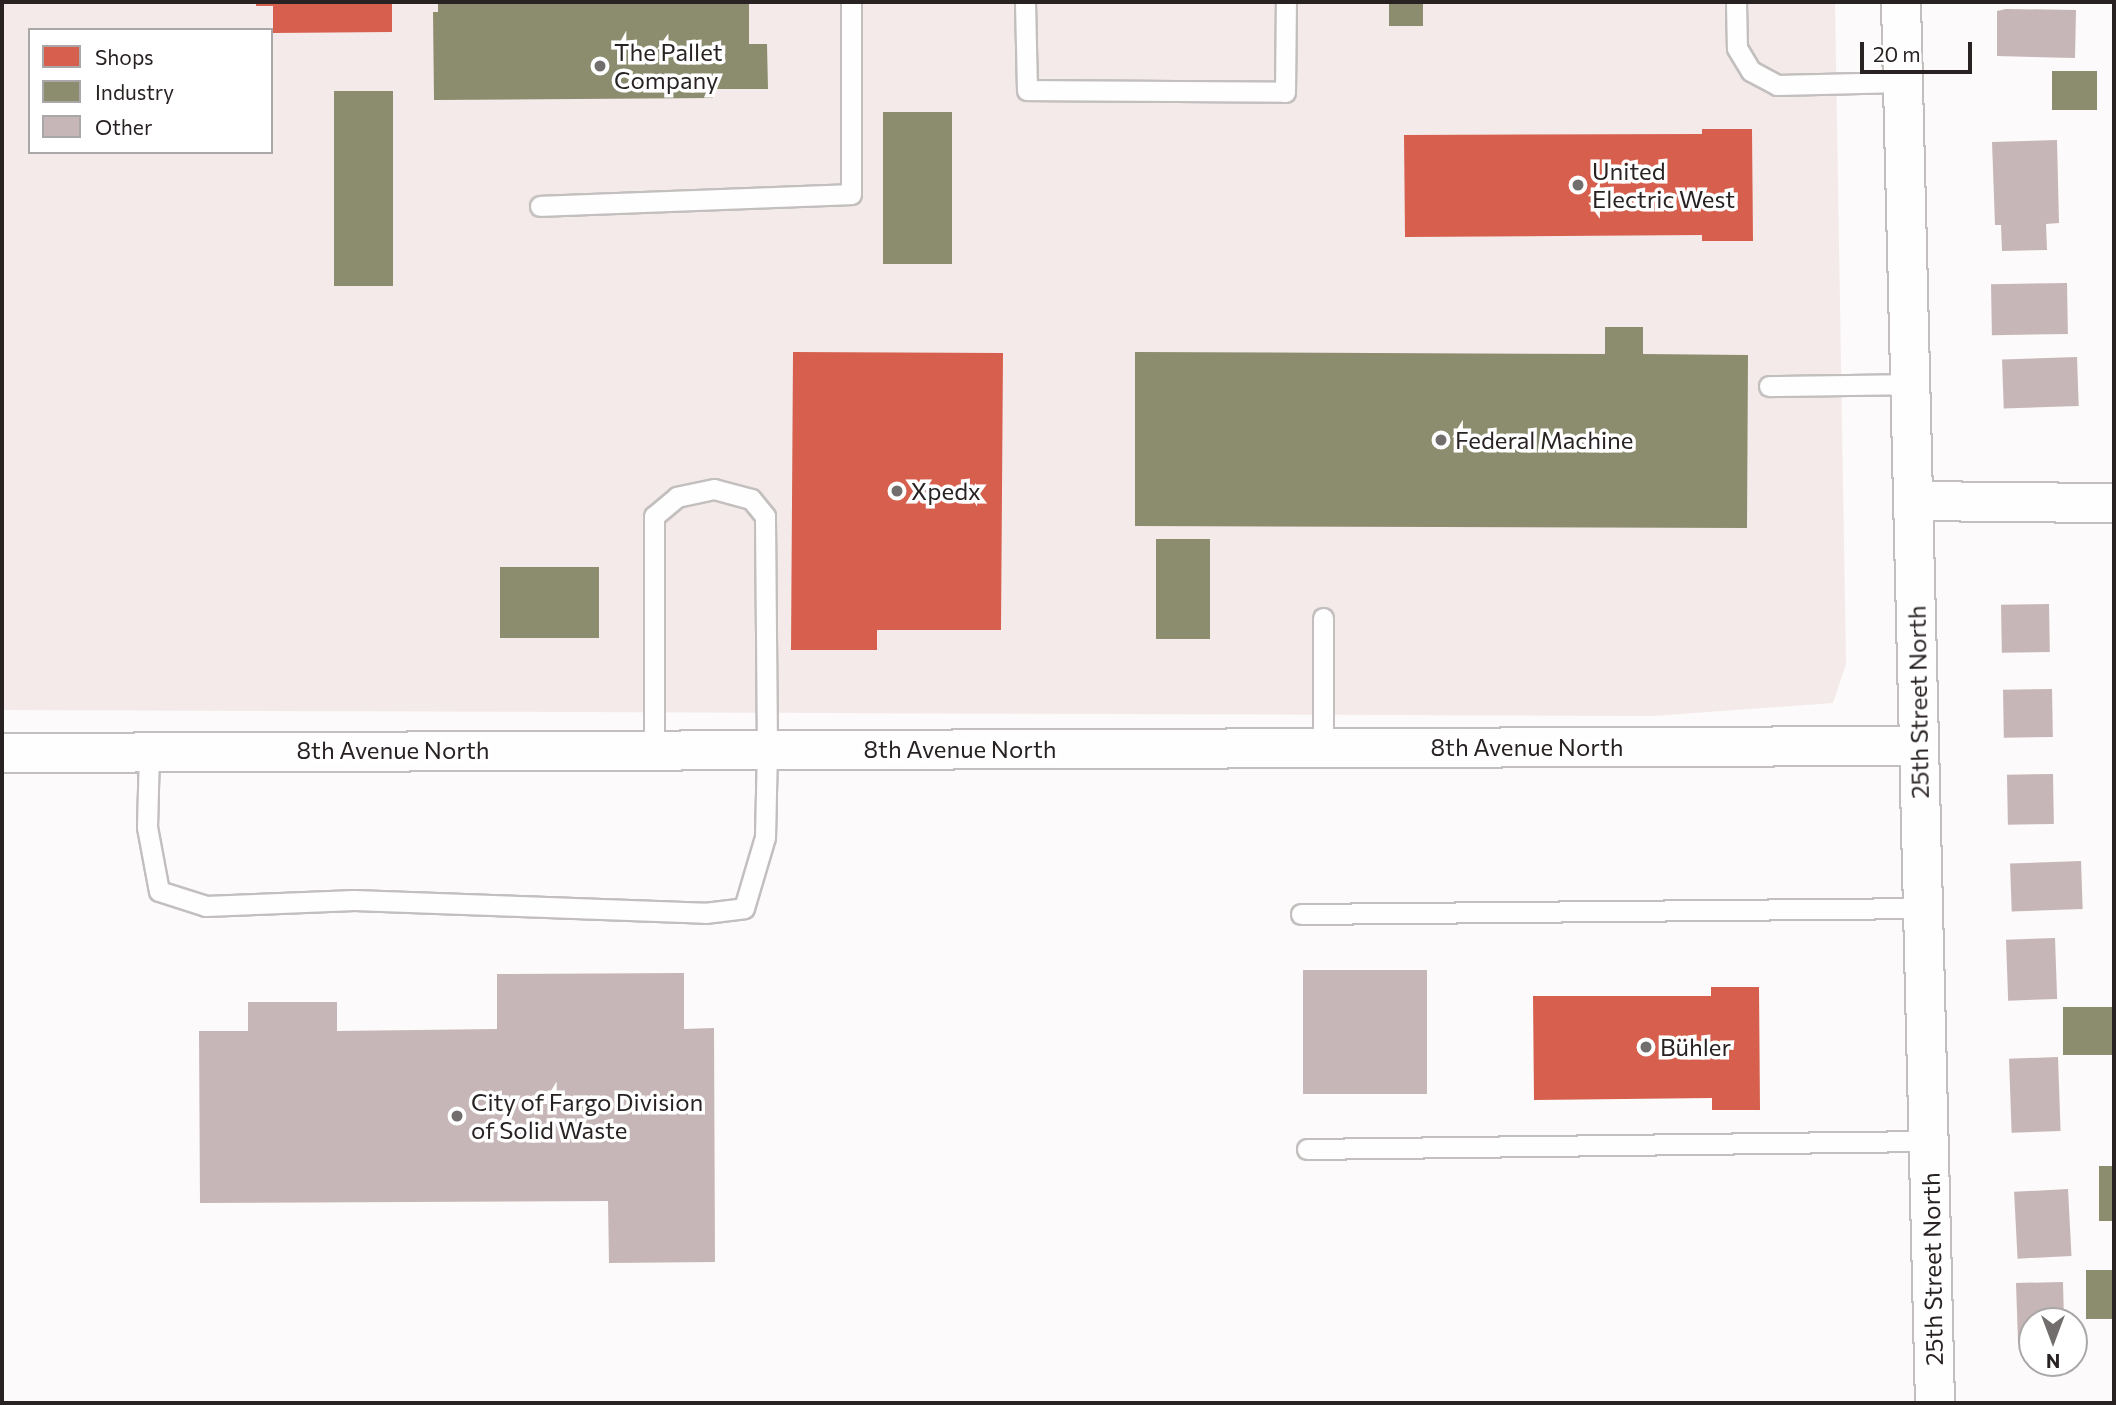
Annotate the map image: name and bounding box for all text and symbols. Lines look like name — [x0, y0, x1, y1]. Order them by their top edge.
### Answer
legend — [28, 28, 273, 154]
scale bar — [1864, 28, 1976, 72]
place label: The Pallet Company — [614, 38, 723, 94]
text: 20 m — [1873, 41, 1921, 66]
text: Shops — [95, 44, 154, 69]
marker: The Pallet Company — [592, 58, 608, 74]
text: Industry — [95, 79, 174, 104]
text: Other — [95, 114, 152, 139]
place label: United Electric West — [1592, 157, 1735, 213]
marker: United Electric West — [1570, 177, 1586, 193]
place label: Federal Machine — [1455, 426, 1634, 454]
marker: Federal Machine — [1433, 432, 1449, 448]
place label: Xpedx — [911, 477, 981, 505]
marker: Xpedx — [889, 483, 905, 499]
street label: 25th Street North — [1902, 605, 1934, 799]
street label: 8th Avenue North — [1431, 733, 1623, 761]
street label: 8th Avenue North — [864, 735, 1056, 763]
street label: 8th Avenue North — [297, 736, 489, 764]
place label: Bühler — [1660, 1033, 1731, 1061]
marker: Bühler — [1638, 1039, 1654, 1055]
place label: City of Fargo Division of Solid Waste — [471, 1088, 703, 1144]
marker: City of Fargo Division of Solid Waste — [449, 1108, 465, 1124]
street label: 25th Street North — [1916, 1172, 1948, 1366]
north arrow — [2018, 1307, 2088, 1377]
text: N — [2046, 1350, 2060, 1373]

